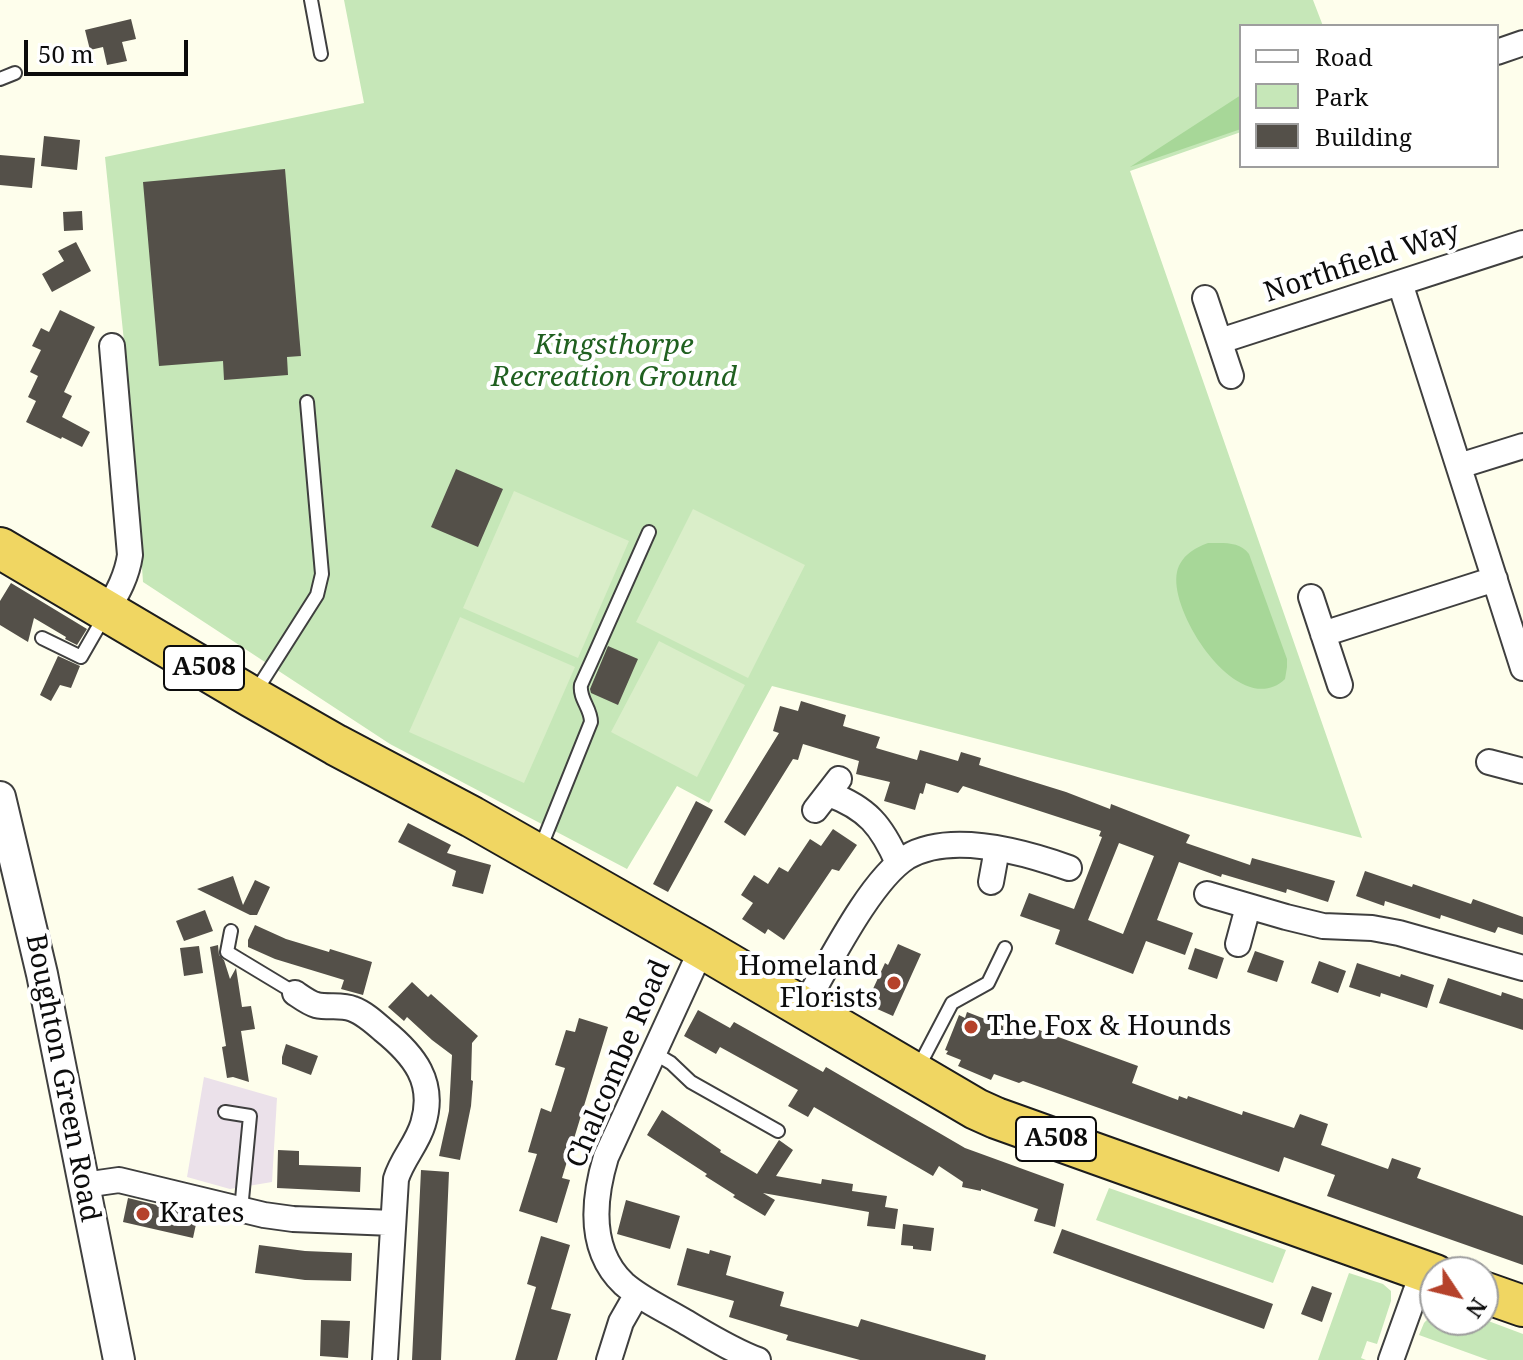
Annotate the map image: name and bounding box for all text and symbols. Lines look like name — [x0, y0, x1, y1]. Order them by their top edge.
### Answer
scale bar — [28, 24, 192, 74]
legend — [1239, 24, 1499, 168]
text: 50 m — [38, 37, 94, 70]
text: Road — [1315, 40, 1373, 73]
text: Park — [1315, 80, 1368, 113]
text: Building — [1315, 120, 1412, 153]
street label: Northfield Way — [1260, 216, 1464, 310]
park label: Kingsthorpe Recreation Ground — [491, 329, 737, 395]
road number: A508 — [164, 646, 244, 690]
street label: Boughton Green Road — [18, 931, 106, 1225]
place label: Homeland Florists — [739, 950, 878, 1016]
street label: Chalcombe Road — [560, 955, 678, 1173]
marker: Homeland Florists — [885, 974, 903, 992]
place label: The Fox & Hounds — [987, 1010, 1231, 1044]
marker: The Fox & Hounds — [962, 1018, 980, 1036]
road number: A508 — [1016, 1117, 1096, 1161]
place label: Krates — [159, 1197, 244, 1231]
marker: Krates — [134, 1205, 152, 1223]
north arrow — [1419, 1256, 1499, 1336]
text: N — [1460, 1293, 1494, 1324]

